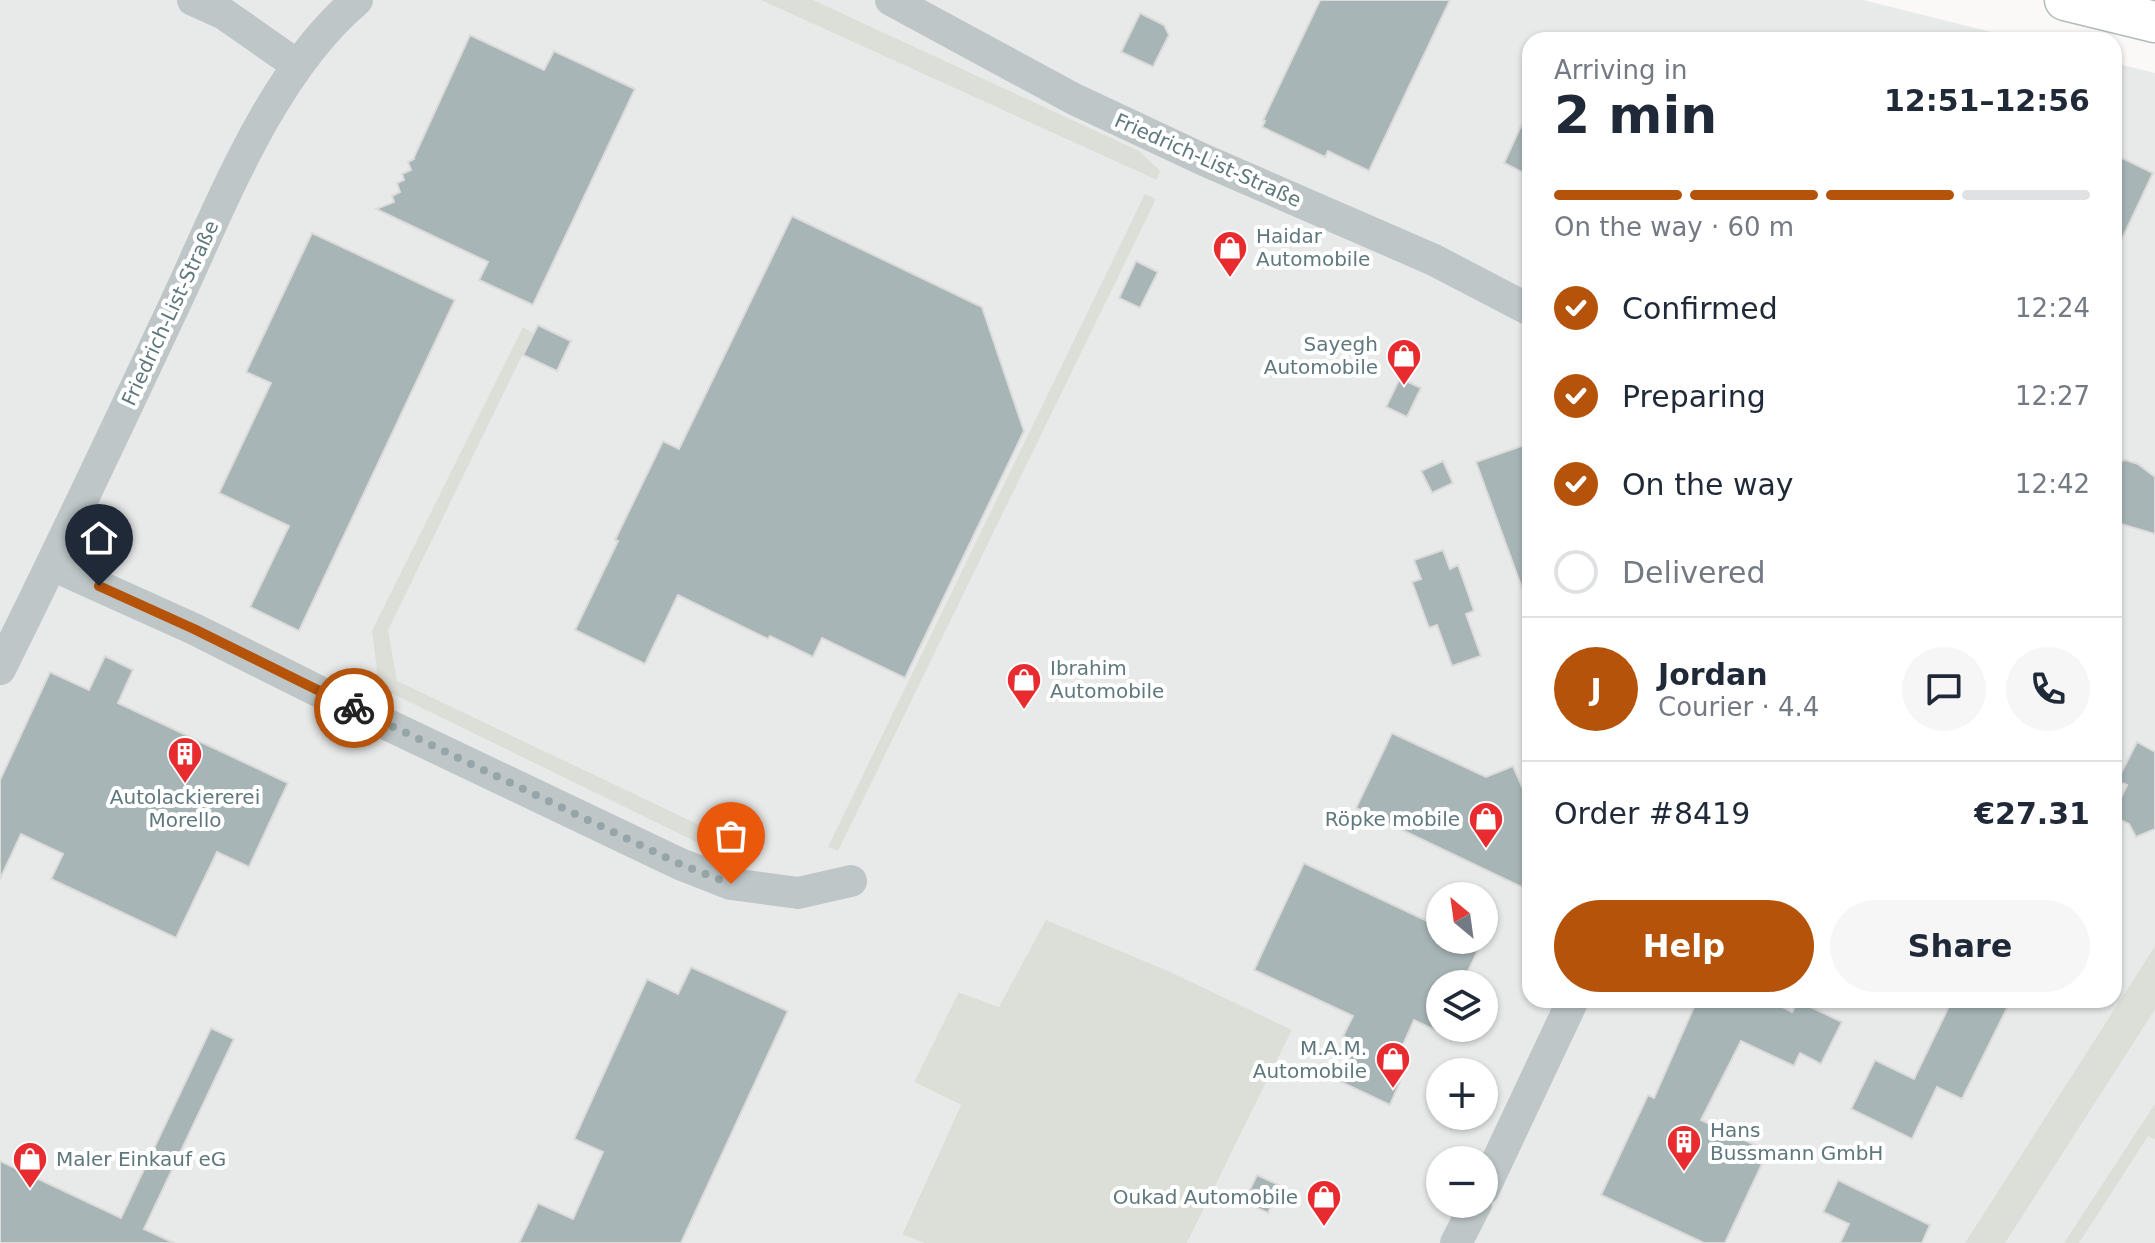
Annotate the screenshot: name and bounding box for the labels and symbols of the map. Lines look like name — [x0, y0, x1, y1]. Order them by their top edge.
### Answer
street label: Friedrich-List-Straße — [1111, 108, 1305, 212]
street label: Friedrich-List-Straße — [117, 217, 223, 409]
place label: Haidar Automobile — [1256, 224, 1370, 271]
shop icon: Haidar Automobile — [1211, 229, 1249, 279]
place label: Sayegh Automobile — [1264, 332, 1378, 379]
shop icon: Sayegh Automobile — [1385, 337, 1423, 387]
pin — [65, 504, 133, 586]
place label: Ibrahim Automobile — [1050, 656, 1164, 703]
shop icon: Ibrahim Automobile — [1005, 661, 1043, 711]
courier — [314, 668, 394, 748]
building icon: Autolackiererei Morello — [166, 735, 204, 785]
place label: Autolackiererei Morello — [110, 785, 260, 832]
shop icon: Röpke mobile — [1467, 800, 1505, 850]
pin — [697, 802, 765, 884]
place label: Röpke mobile — [1325, 807, 1460, 831]
north arrow — [1426, 882, 1498, 954]
place label: M.A.M. Automobile — [1253, 1036, 1367, 1083]
shop icon: M.A.M. Automobile — [1374, 1040, 1412, 1090]
place label: Hans Bussmann GmbH — [1710, 1118, 1883, 1165]
building icon: Hans Bussmann GmbH — [1665, 1123, 1703, 1173]
shop icon: Maler Einkauf eG — [11, 1140, 49, 1190]
place label: Maler Einkauf eG — [56, 1147, 226, 1171]
shop icon: Oukad Automobile — [1305, 1178, 1343, 1228]
place label: Oukad Automobile — [1113, 1185, 1298, 1209]

